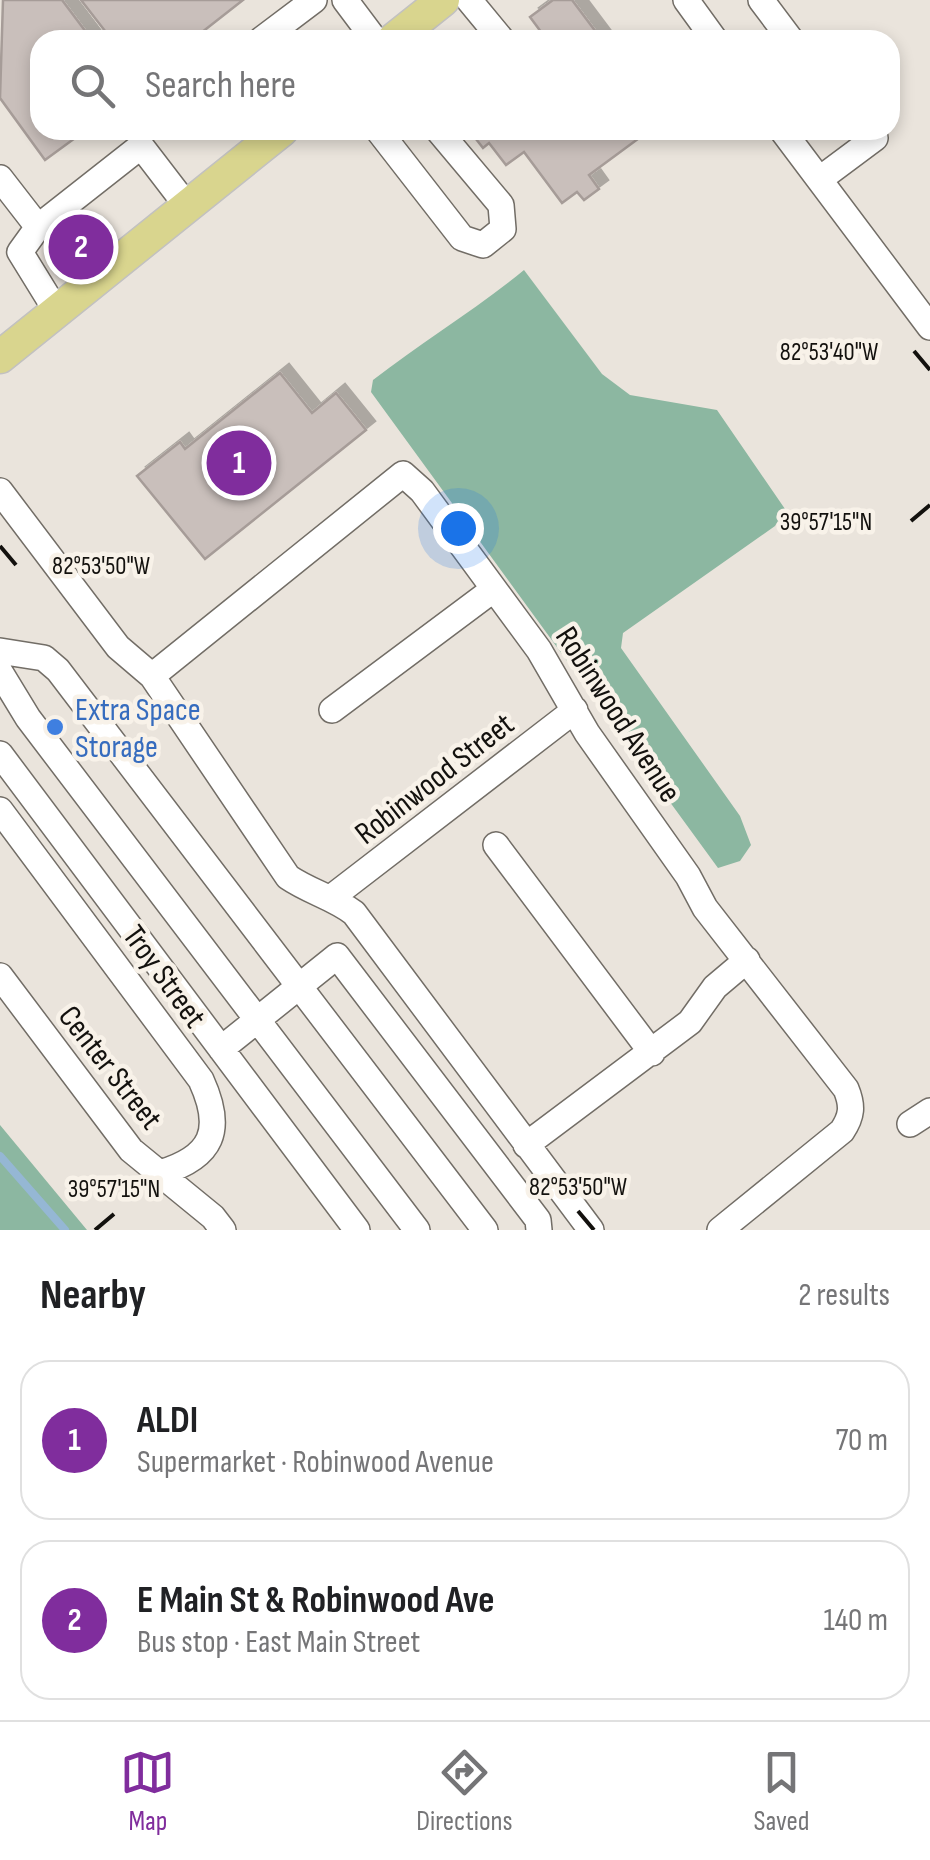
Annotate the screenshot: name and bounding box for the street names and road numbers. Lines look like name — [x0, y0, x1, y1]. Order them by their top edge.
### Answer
street label: Robinwood Avenue — [546, 620, 689, 810]
street label: Robinwood Street — [348, 705, 522, 853]
street label: Troy Street — [114, 918, 214, 1036]
street label: Center Street — [49, 998, 170, 1138]

